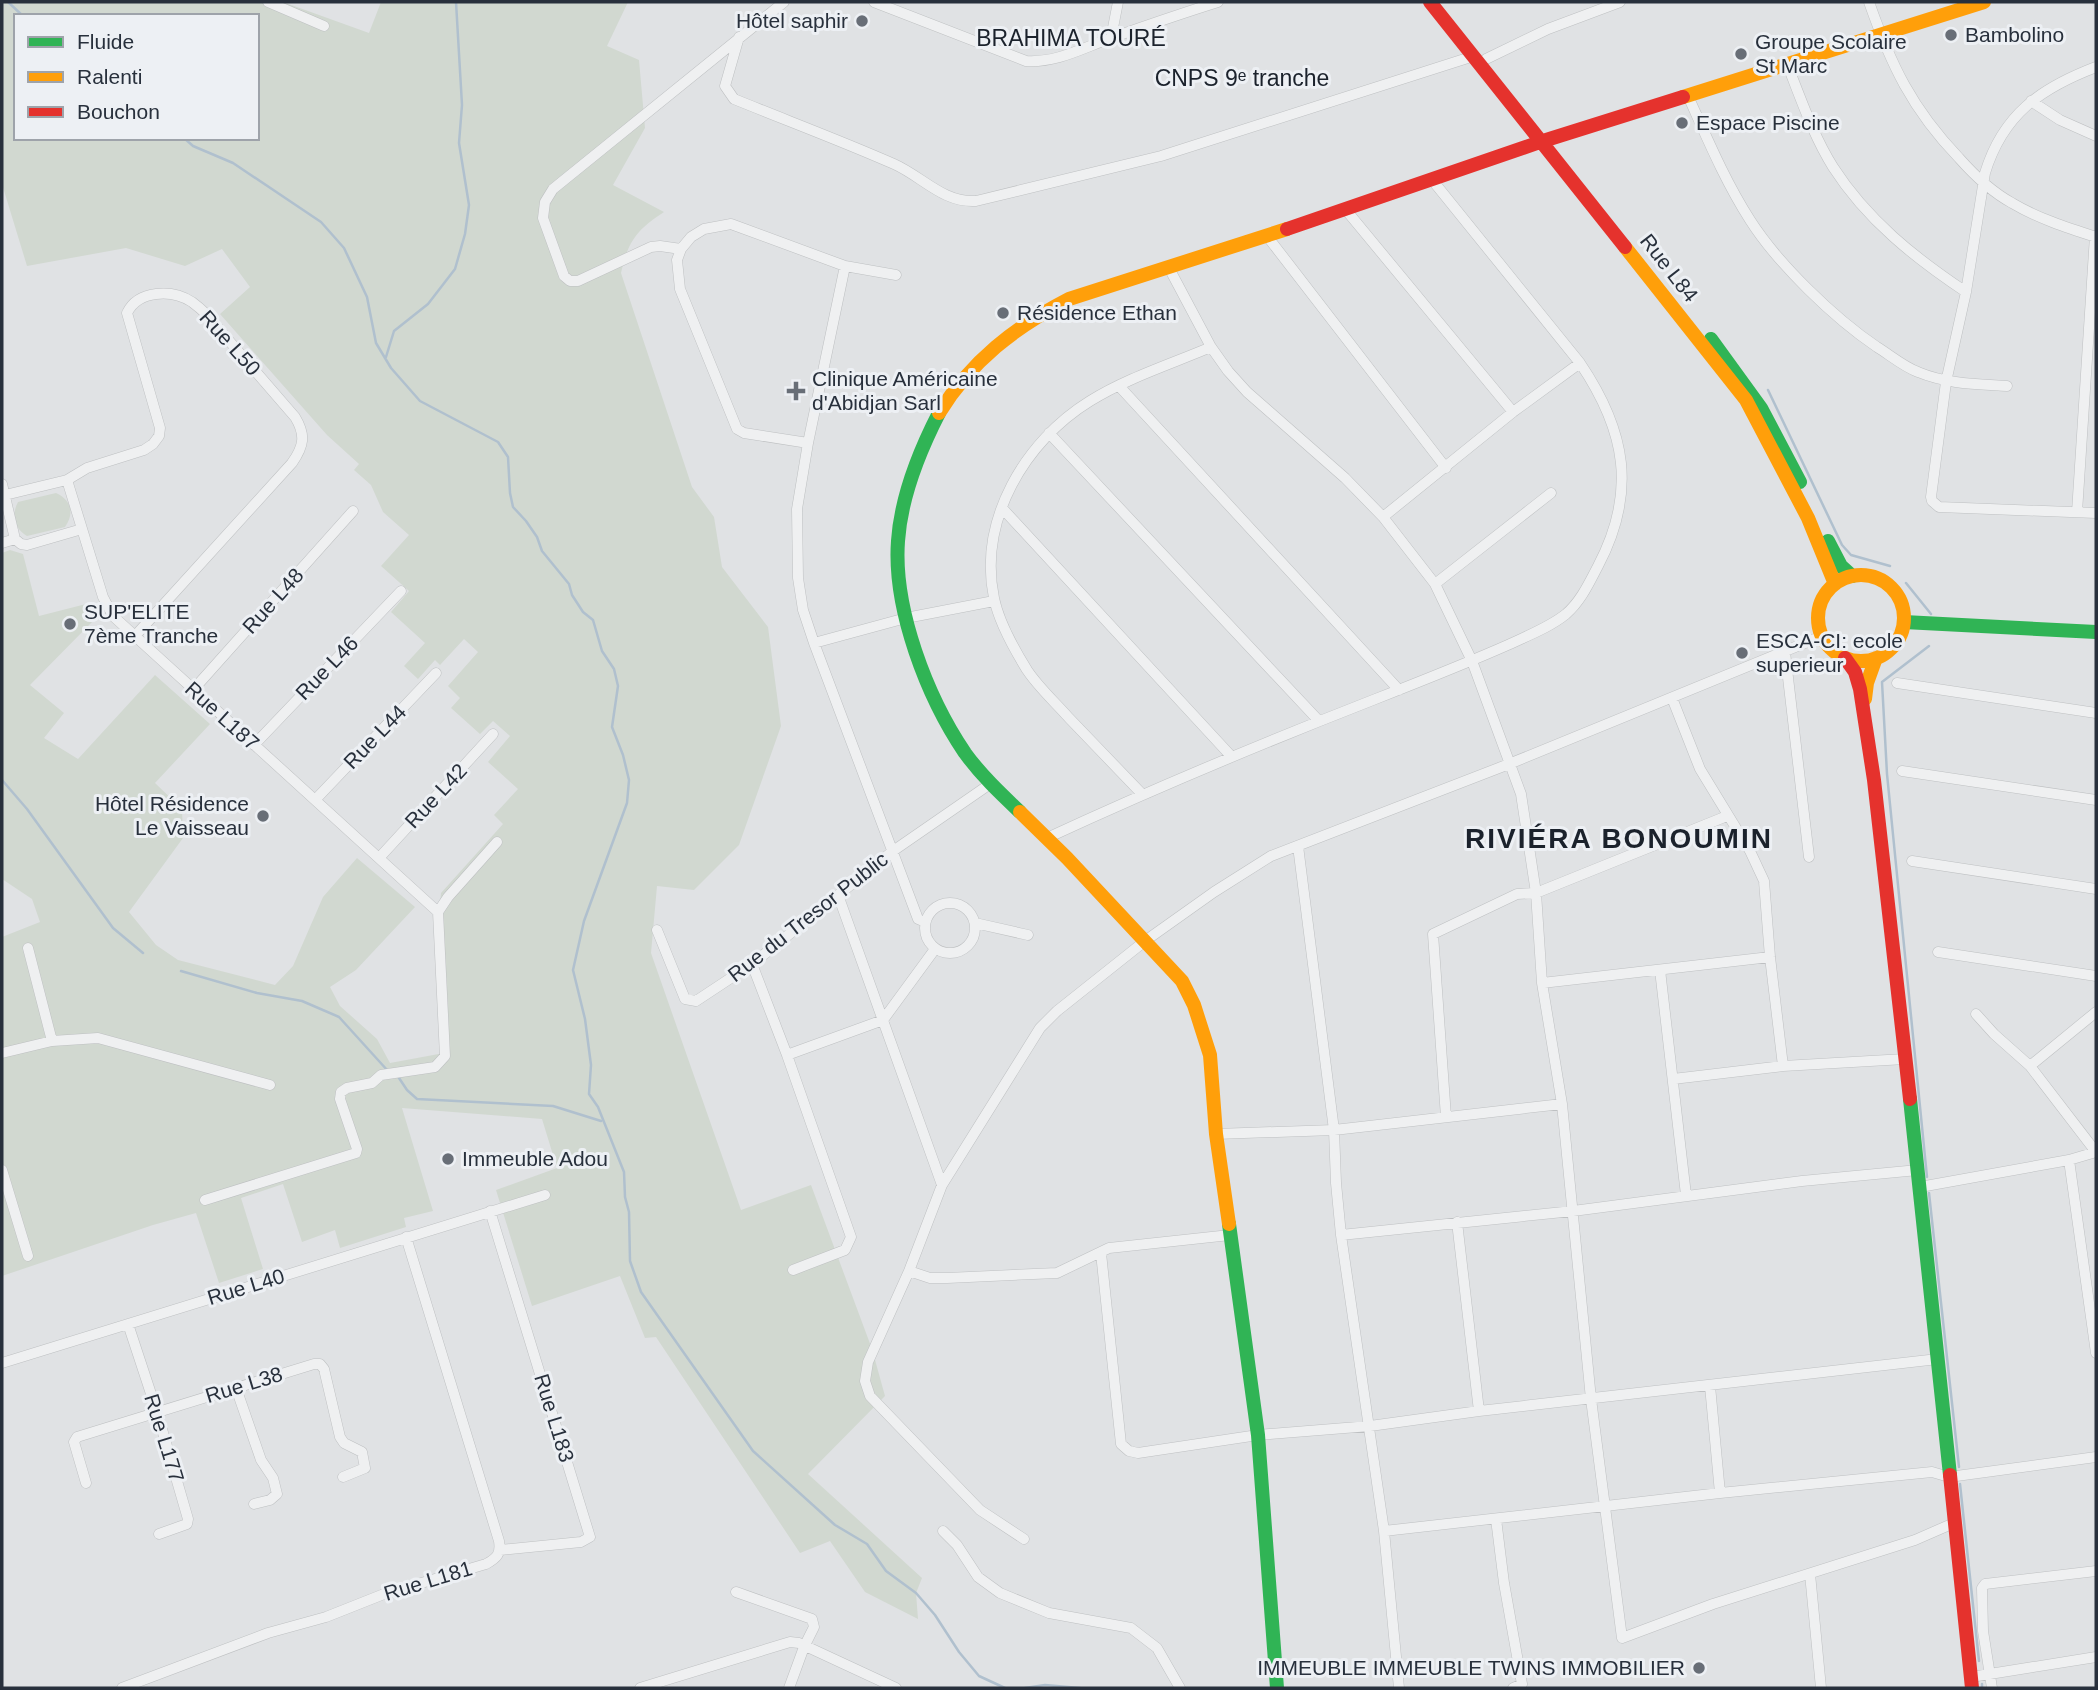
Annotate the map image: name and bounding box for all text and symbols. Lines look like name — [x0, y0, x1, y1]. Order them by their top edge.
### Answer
place label: Hôtel saphir — [736, 9, 848, 32]
marker: Hôtel saphir — [854, 13, 870, 29]
legend — [14, 14, 259, 140]
place label: Bambolino — [1965, 23, 2064, 46]
district label: BRAHIMA TOURÉ — [976, 25, 1166, 51]
marker: Bambolino — [1943, 27, 1959, 43]
text: Fluide — [77, 30, 134, 53]
place label: Groupe Scolaire St Marc — [1755, 30, 1907, 77]
marker: Groupe Scolaire St Marc — [1733, 46, 1749, 62]
text: Ralenti — [77, 65, 142, 88]
district label: CNPS 9ᵉ tranche — [1155, 65, 1329, 91]
text: Bouchon — [77, 100, 160, 123]
place label: Espace Piscine — [1696, 111, 1840, 134]
marker: Espace Piscine — [1674, 115, 1690, 131]
street label: Rue L84 — [1636, 229, 1703, 306]
place label: Résidence Ethan — [1017, 301, 1177, 324]
street label: Rue L50 — [195, 305, 265, 380]
marker: Résidence Ethan — [995, 305, 1011, 321]
place label: Clinique Américaine d'Abidjan Sarl — [812, 367, 998, 414]
marker: Clinique Américaine d'Abidjan Sarl — [786, 381, 806, 401]
street label: Rue L48 — [238, 563, 308, 638]
place label: SUP'ELITE 7ème Tranche — [84, 600, 218, 647]
marker: SUP'ELITE 7ème Tranche — [62, 616, 78, 632]
place label: ESCA-CI: ecole superieur — [1756, 629, 1903, 676]
street label: Rue L46 — [291, 631, 362, 704]
marker: ESCA-CI: ecole superieur — [1734, 645, 1750, 661]
street label: Rue L187 — [181, 677, 264, 755]
street label: Rue L44 — [339, 700, 411, 773]
street label: Rue L42 — [400, 759, 471, 833]
place label: Hôtel Résidence Le Vaisseau — [95, 792, 249, 839]
marker: Hôtel Résidence Le Vaisseau — [255, 808, 271, 824]
district label: RIVIÉRA BONOUMIN — [1465, 823, 1773, 854]
street label: Rue du Tresor Public — [723, 847, 892, 986]
place label: Immeuble Adou — [462, 1147, 608, 1170]
marker: Immeuble Adou — [440, 1151, 456, 1167]
street label: Rue L40 — [205, 1264, 287, 1309]
street label: Rue L38 — [203, 1362, 285, 1407]
street label: Rue L183 — [530, 1371, 579, 1465]
street label: Rue L177 — [140, 1391, 189, 1485]
street label: Rue L181 — [381, 1556, 475, 1605]
place label: IMMEUBLE IMMEUBLE TWINS IMMOBILIER — [1257, 1656, 1685, 1679]
marker: IMMEUBLE IMMEUBLE TWINS IMMOBILIER — [1691, 1660, 1707, 1676]

